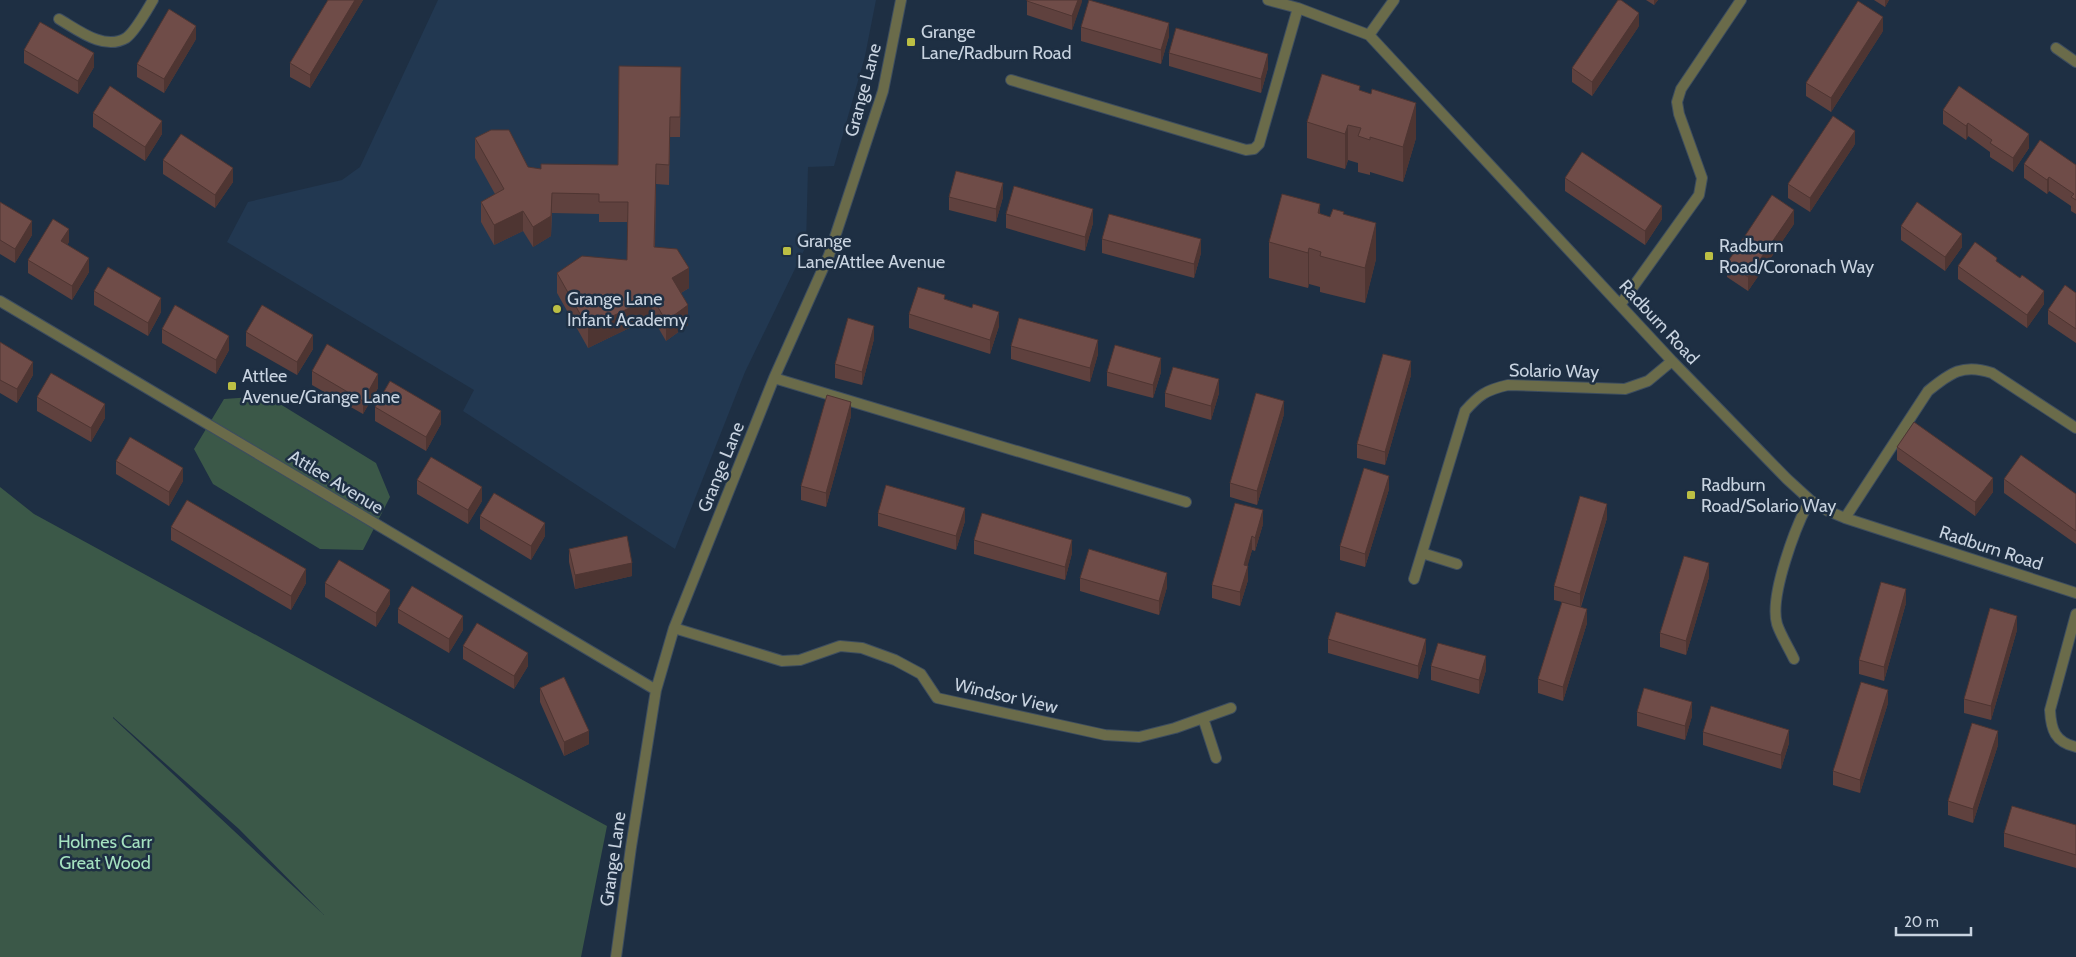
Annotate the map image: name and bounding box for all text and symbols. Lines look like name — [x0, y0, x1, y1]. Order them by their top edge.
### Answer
place label: Grange Lane/Radburn Road — [921, 21, 1071, 64]
marker: Grange Lane/Radburn Road — [905, 36, 917, 48]
street label: Grange Lane — [840, 41, 886, 139]
place label: Grange Lane/Attlee Avenue — [797, 230, 945, 273]
place label: Radburn Road/Coronach Way — [1719, 235, 1874, 278]
marker: Grange Lane/Attlee Avenue — [781, 245, 793, 257]
marker: Radburn Road/Coronach Way — [1703, 250, 1715, 262]
street label: Radburn Road — [1614, 275, 1704, 369]
place label: Grange Lane Infant Academy — [567, 288, 687, 331]
marker: Grange Lane Infant Academy — [551, 303, 563, 315]
street label: Solario Way — [1509, 359, 1599, 383]
place label: Attlee Avenue/Grange Lane — [242, 365, 400, 408]
marker: Attlee Avenue/Grange Lane — [226, 380, 238, 392]
street label: Grange Lane — [693, 419, 749, 515]
street label: Attlee Avenue — [285, 445, 387, 519]
place label: Radburn Road/Solario Way — [1701, 474, 1836, 517]
marker: Radburn Road/Solario Way — [1685, 489, 1697, 501]
street label: Radburn Road — [1936, 521, 2046, 575]
street label: Windsor View — [952, 673, 1060, 719]
street label: Grange Lane — [595, 810, 631, 908]
park label: Holmes Carr Great Wood — [58, 831, 152, 874]
scale bar — [1896, 904, 1971, 936]
text: 20 m — [1904, 913, 1939, 931]

